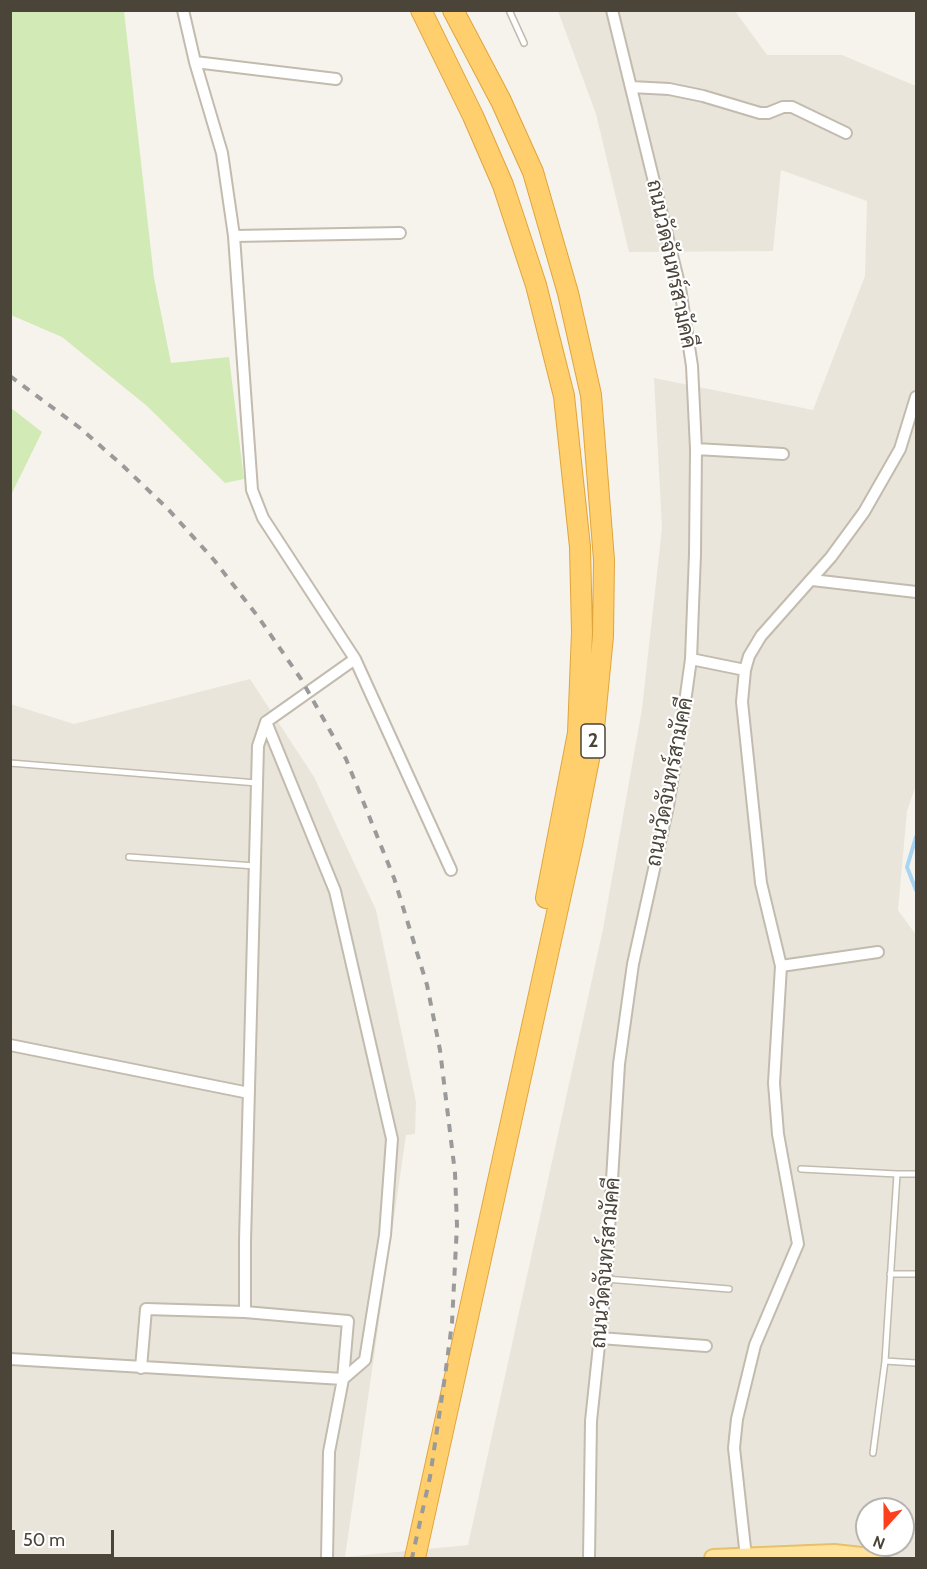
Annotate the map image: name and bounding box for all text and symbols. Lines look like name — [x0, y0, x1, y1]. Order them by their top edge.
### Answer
street label: ถนนวัดจันทร์สามัคคี — [641, 177, 701, 351]
street label: ถนนวัดจันทร์สามัคคี — [641, 695, 699, 869]
road number: 2 — [581, 724, 605, 758]
street label: ถนนวัดจันทร์สามัคคี — [586, 1176, 626, 1350]
north arrow — [855, 1497, 915, 1557]
scale bar — [15, 1518, 117, 1556]
text: 50 m — [23, 1529, 65, 1551]
text: N — [870, 1532, 888, 1553]

